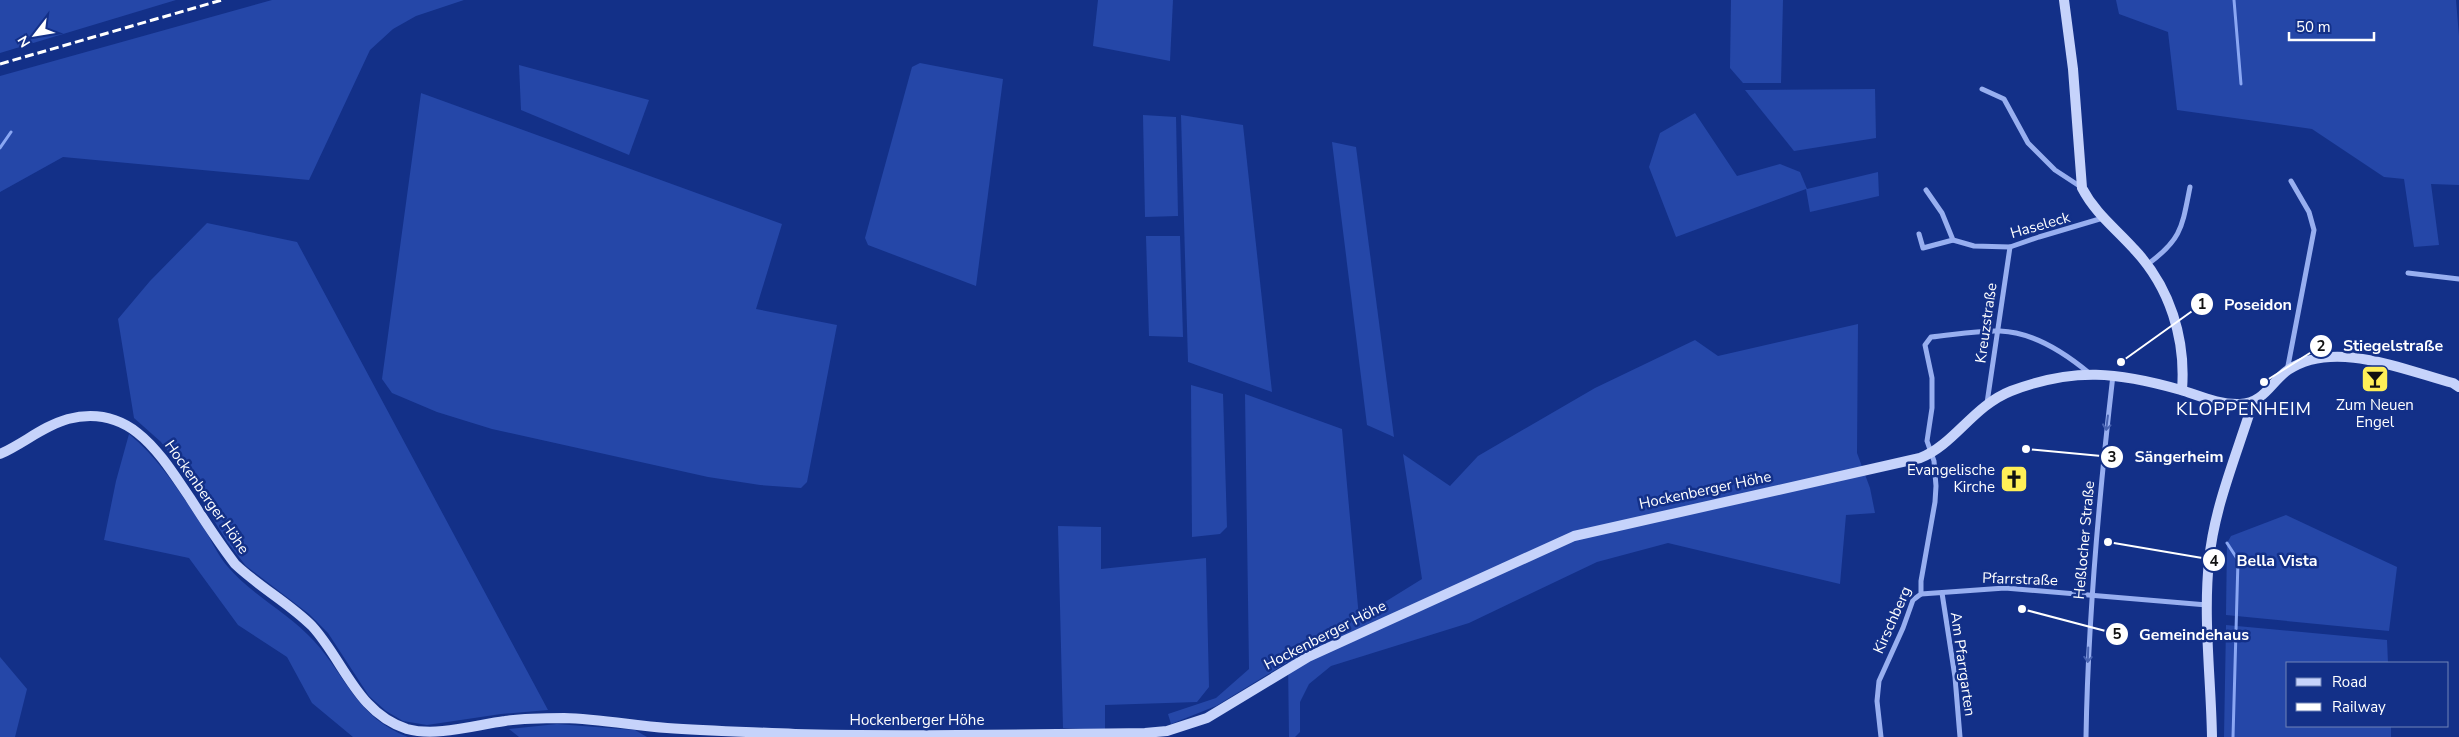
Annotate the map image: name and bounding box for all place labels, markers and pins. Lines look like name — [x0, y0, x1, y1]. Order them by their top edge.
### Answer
callout: Poseidon — [2189, 289, 2302, 320]
callout: Stiegelstraße — [2308, 330, 2453, 361]
bar icon: Zum Neuen Engel — [2360, 364, 2390, 394]
place label: Zum Neuen Engel — [2336, 395, 2414, 432]
callout: Sängerheim — [2099, 441, 2233, 472]
place label: Evangelische Kirche — [1907, 460, 1995, 497]
church icon: Evangelische Kirche — [1999, 464, 2029, 494]
callout: Bella Vista — [2201, 545, 2327, 576]
callout: Gemeindehaus — [2104, 618, 2259, 649]

